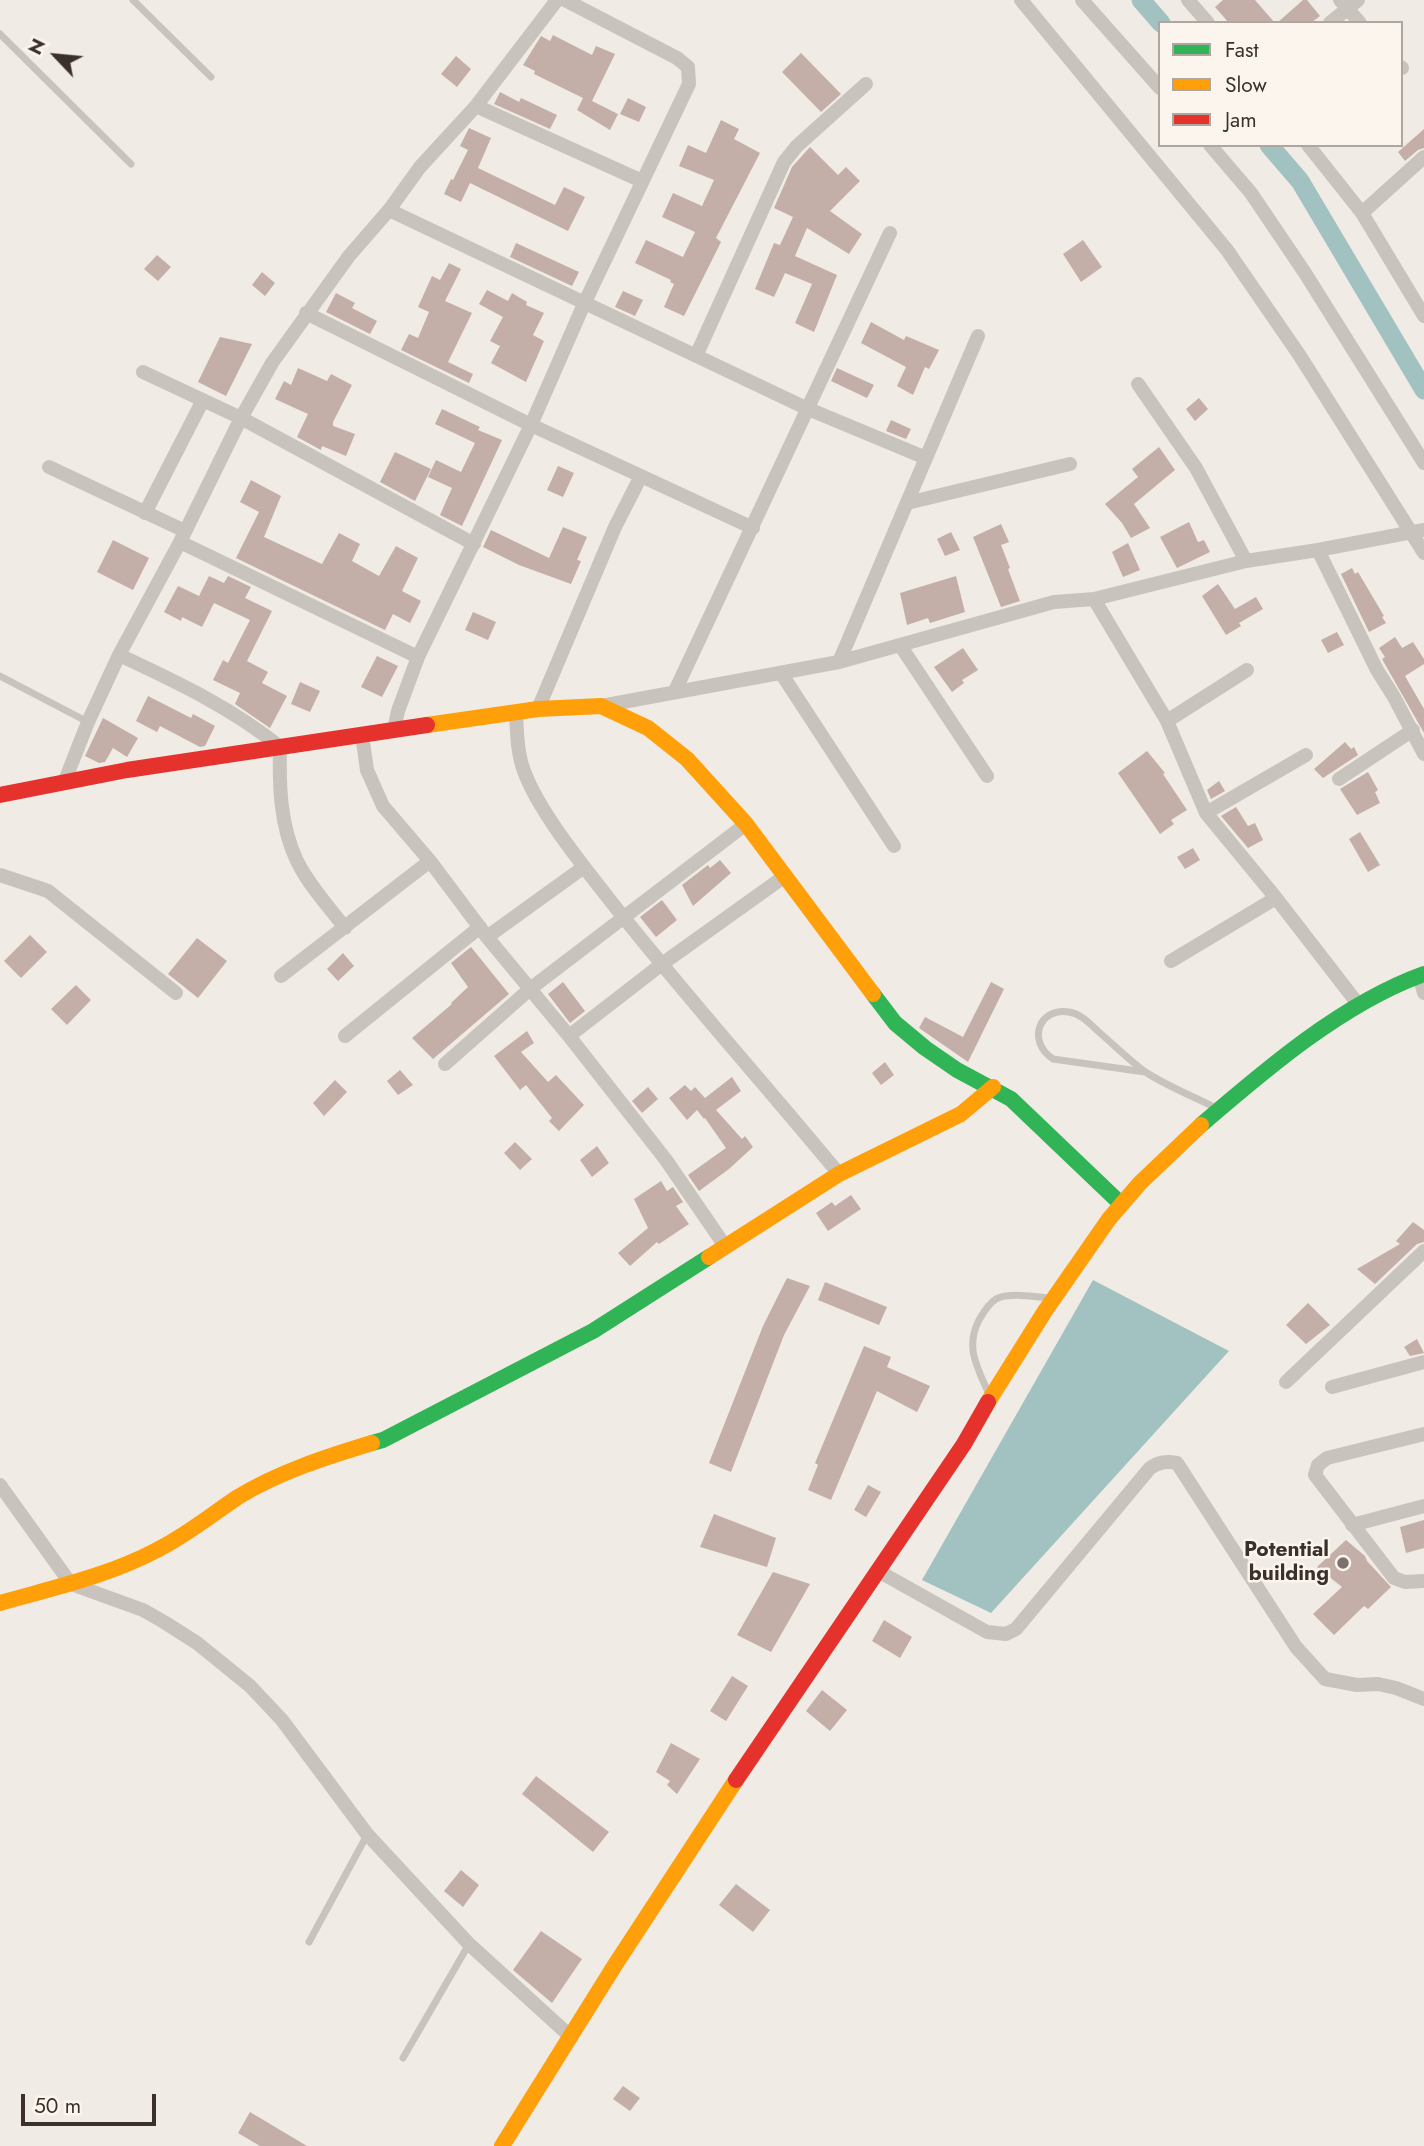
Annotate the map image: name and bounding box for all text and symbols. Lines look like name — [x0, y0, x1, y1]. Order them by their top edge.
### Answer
north arrow — [21, 21, 91, 91]
legend — [1158, 21, 1403, 147]
text: N — [21, 34, 52, 59]
text: Fast — [1225, 35, 1258, 65]
text: Slow — [1225, 70, 1267, 100]
text: Jam — [1225, 105, 1257, 135]
place label: Potential building — [1244, 1538, 1329, 1588]
marker: Potential building — [1335, 1555, 1351, 1571]
scale bar — [24, 2080, 159, 2124]
text: 50 m — [34, 2091, 81, 2121]

